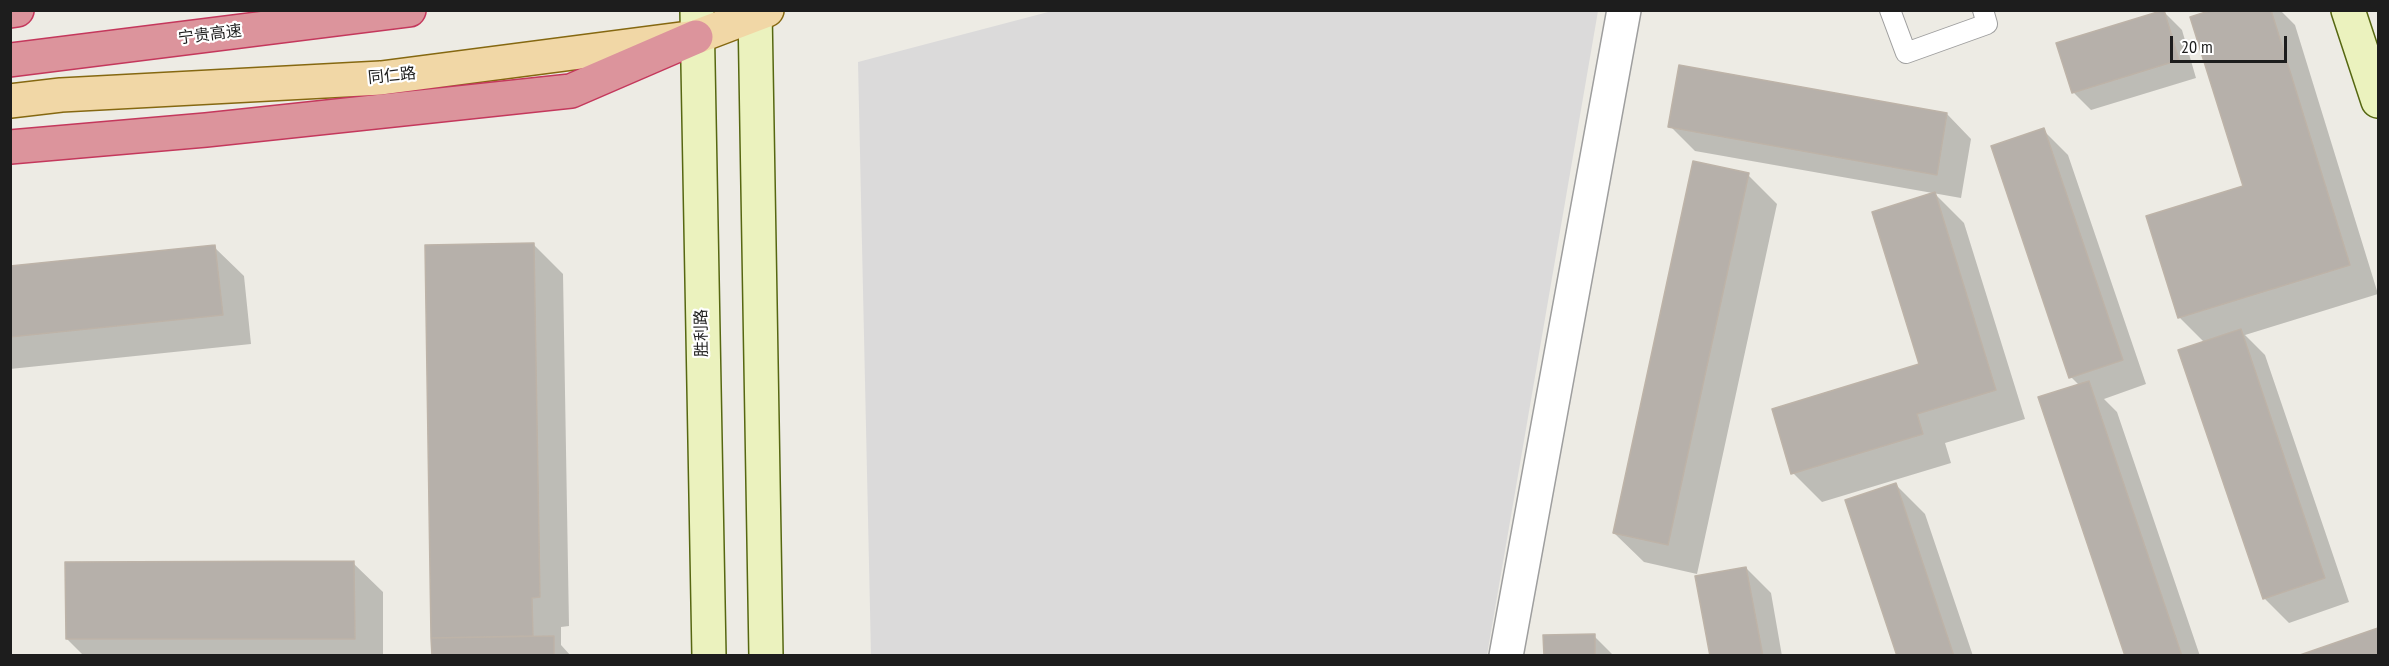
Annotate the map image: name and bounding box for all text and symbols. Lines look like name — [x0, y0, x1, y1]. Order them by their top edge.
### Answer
street label: 宁贵高速 — [177, 22, 243, 48]
scale bar — [2173, 24, 2290, 62]
text: 20 m — [2181, 35, 2213, 58]
street label: 同仁路 — [367, 64, 417, 88]
street label: 胜利路 — [692, 309, 712, 357]

